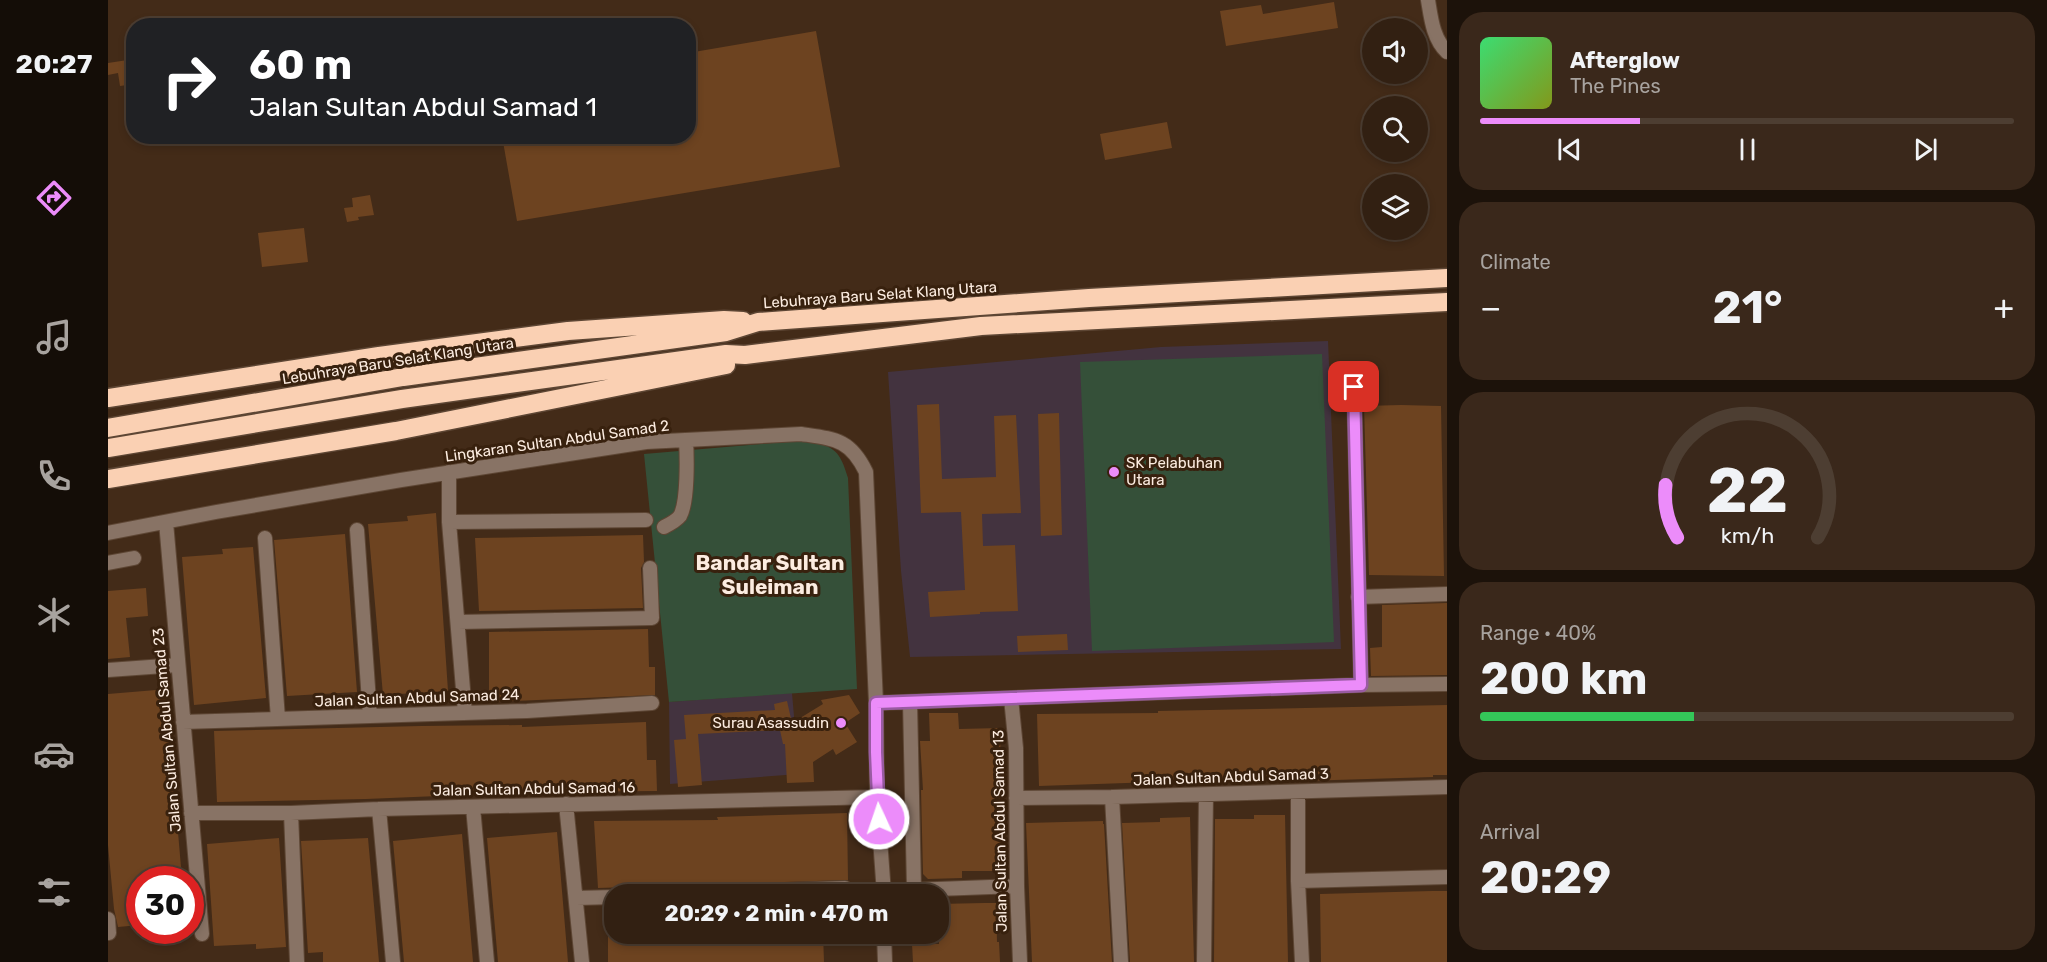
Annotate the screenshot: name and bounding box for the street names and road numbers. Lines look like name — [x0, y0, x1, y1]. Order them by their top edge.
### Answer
street label: Lebuhraya Baru Selat Klang Utara — [762, 278, 998, 312]
street label: Lebuhraya Baru Selat Klang Utara — [281, 334, 515, 388]
street label: Lingkaran Sultan Abdul Samad 2 — [444, 416, 670, 466]
street label: Jalan Sultan Abdul Samad 23 — [149, 627, 185, 833]
street label: Jalan Sultan Abdul Samad 24 — [314, 685, 520, 711]
street label: Jalan Sultan Abdul Samad 13 — [989, 730, 1011, 932]
street label: Jalan Sultan Abdul Samad 3 — [1133, 765, 1329, 789]
street label: Jalan Sultan Abdul Samad 16 — [433, 778, 635, 800]

